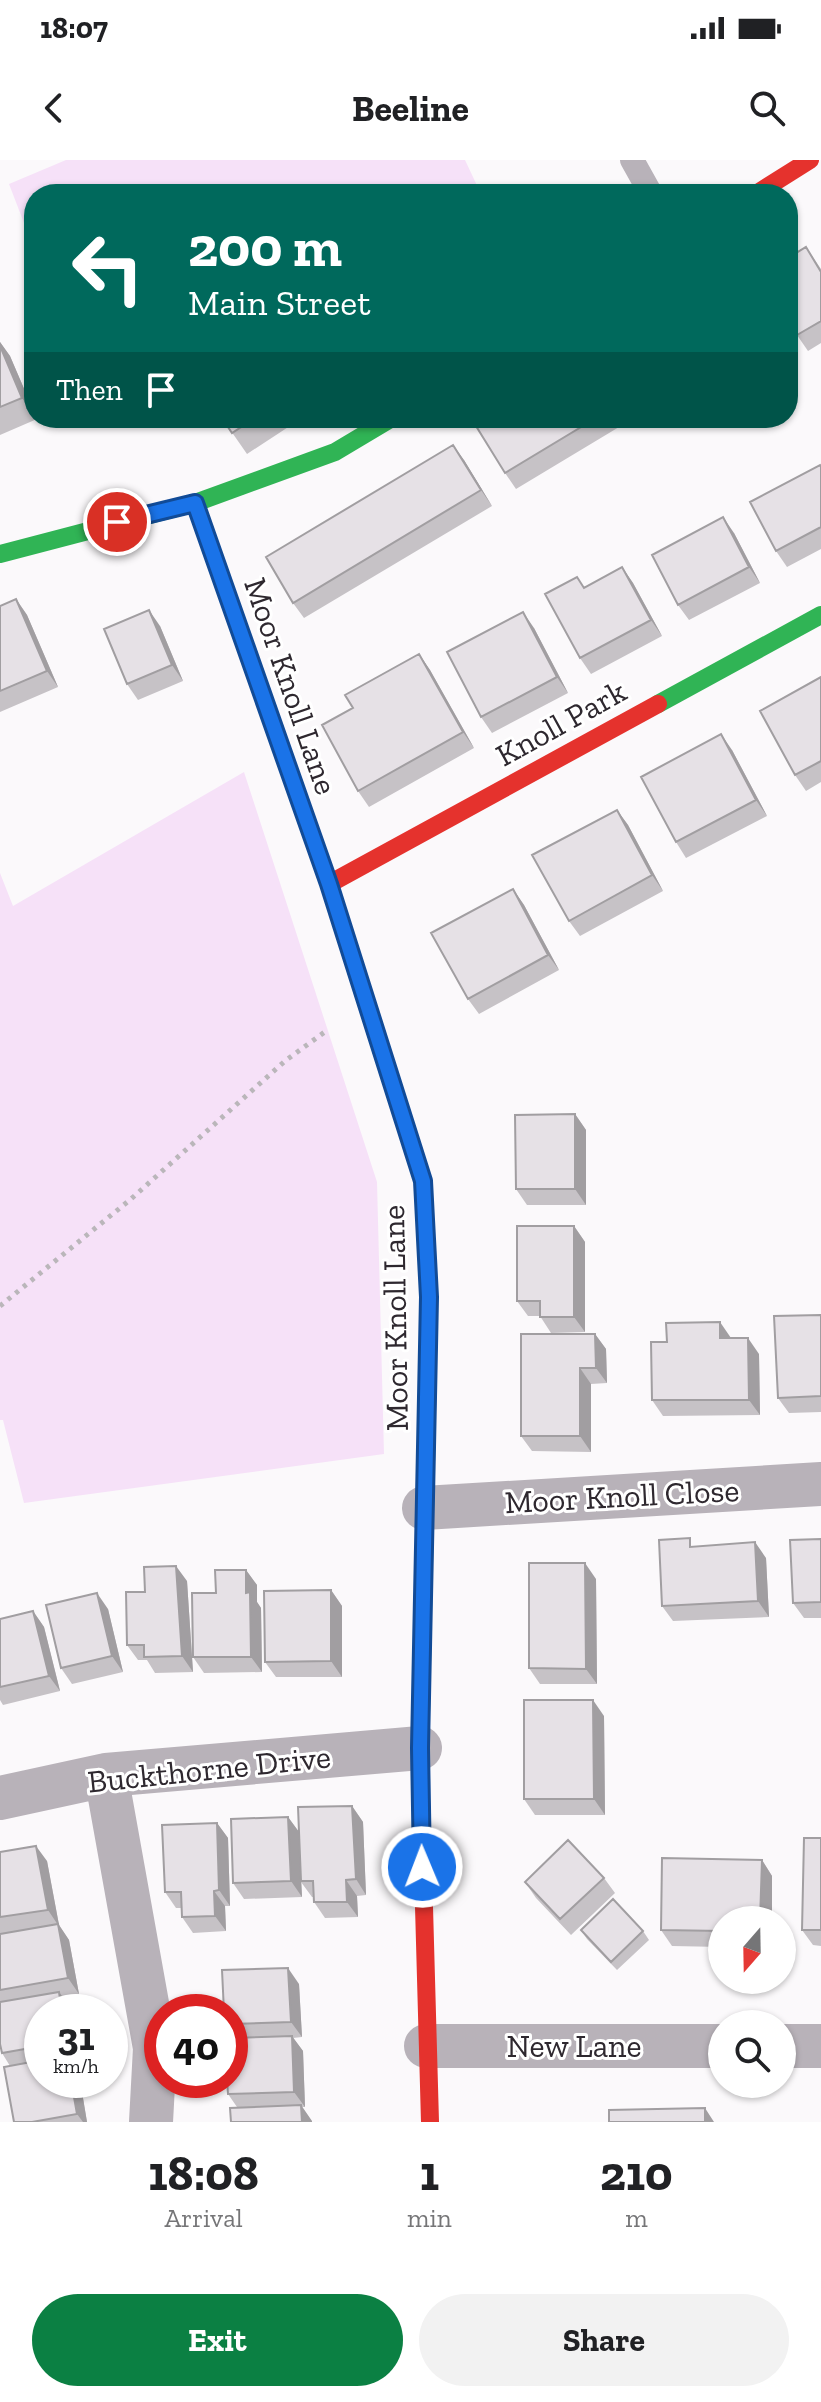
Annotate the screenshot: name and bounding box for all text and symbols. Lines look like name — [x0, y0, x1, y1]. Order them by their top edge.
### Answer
text: 18:07 — [40, 10, 108, 46]
icon: back — [32, 86, 76, 130]
icon: search — [745, 86, 789, 130]
text: Beeline — [352, 87, 469, 130]
text: 200 m — [188, 213, 342, 280]
icon: left — [56, 216, 160, 320]
text: Main Street — [188, 281, 371, 324]
icon: arrive — [139, 368, 183, 412]
text: Then — [56, 372, 123, 408]
pin — [83, 488, 151, 556]
icon: arrive — [95, 500, 139, 544]
street label: Moor Knoll Lane — [236, 573, 346, 799]
street label: Knoll Park — [489, 672, 633, 774]
street label: Moor Knoll Lane — [374, 1204, 416, 1432]
street label: Moor Knoll Close — [504, 1471, 740, 1521]
street label: Buckthorne Drive — [86, 1737, 332, 1801]
position arrow — [380, 1825, 464, 1909]
north arrow — [708, 1906, 796, 1994]
map controls — [708, 1906, 796, 2098]
speed limit sign: 40 — [144, 1994, 248, 2098]
button: search — [708, 2010, 796, 2098]
text: 31 — [57, 2012, 95, 2060]
street label: New Lane — [507, 2027, 641, 2065]
text: km/h — [53, 2054, 99, 2078]
text: 18:08 — [148, 2145, 259, 2202]
text: 1 — [420, 2145, 439, 2202]
text: 210 — [600, 2145, 673, 2202]
text: Arrival — [164, 2202, 243, 2234]
text: min — [407, 2202, 452, 2234]
text: m — [625, 2202, 648, 2234]
button: Exit — [32, 2294, 403, 2386]
button: Share — [419, 2294, 789, 2386]

